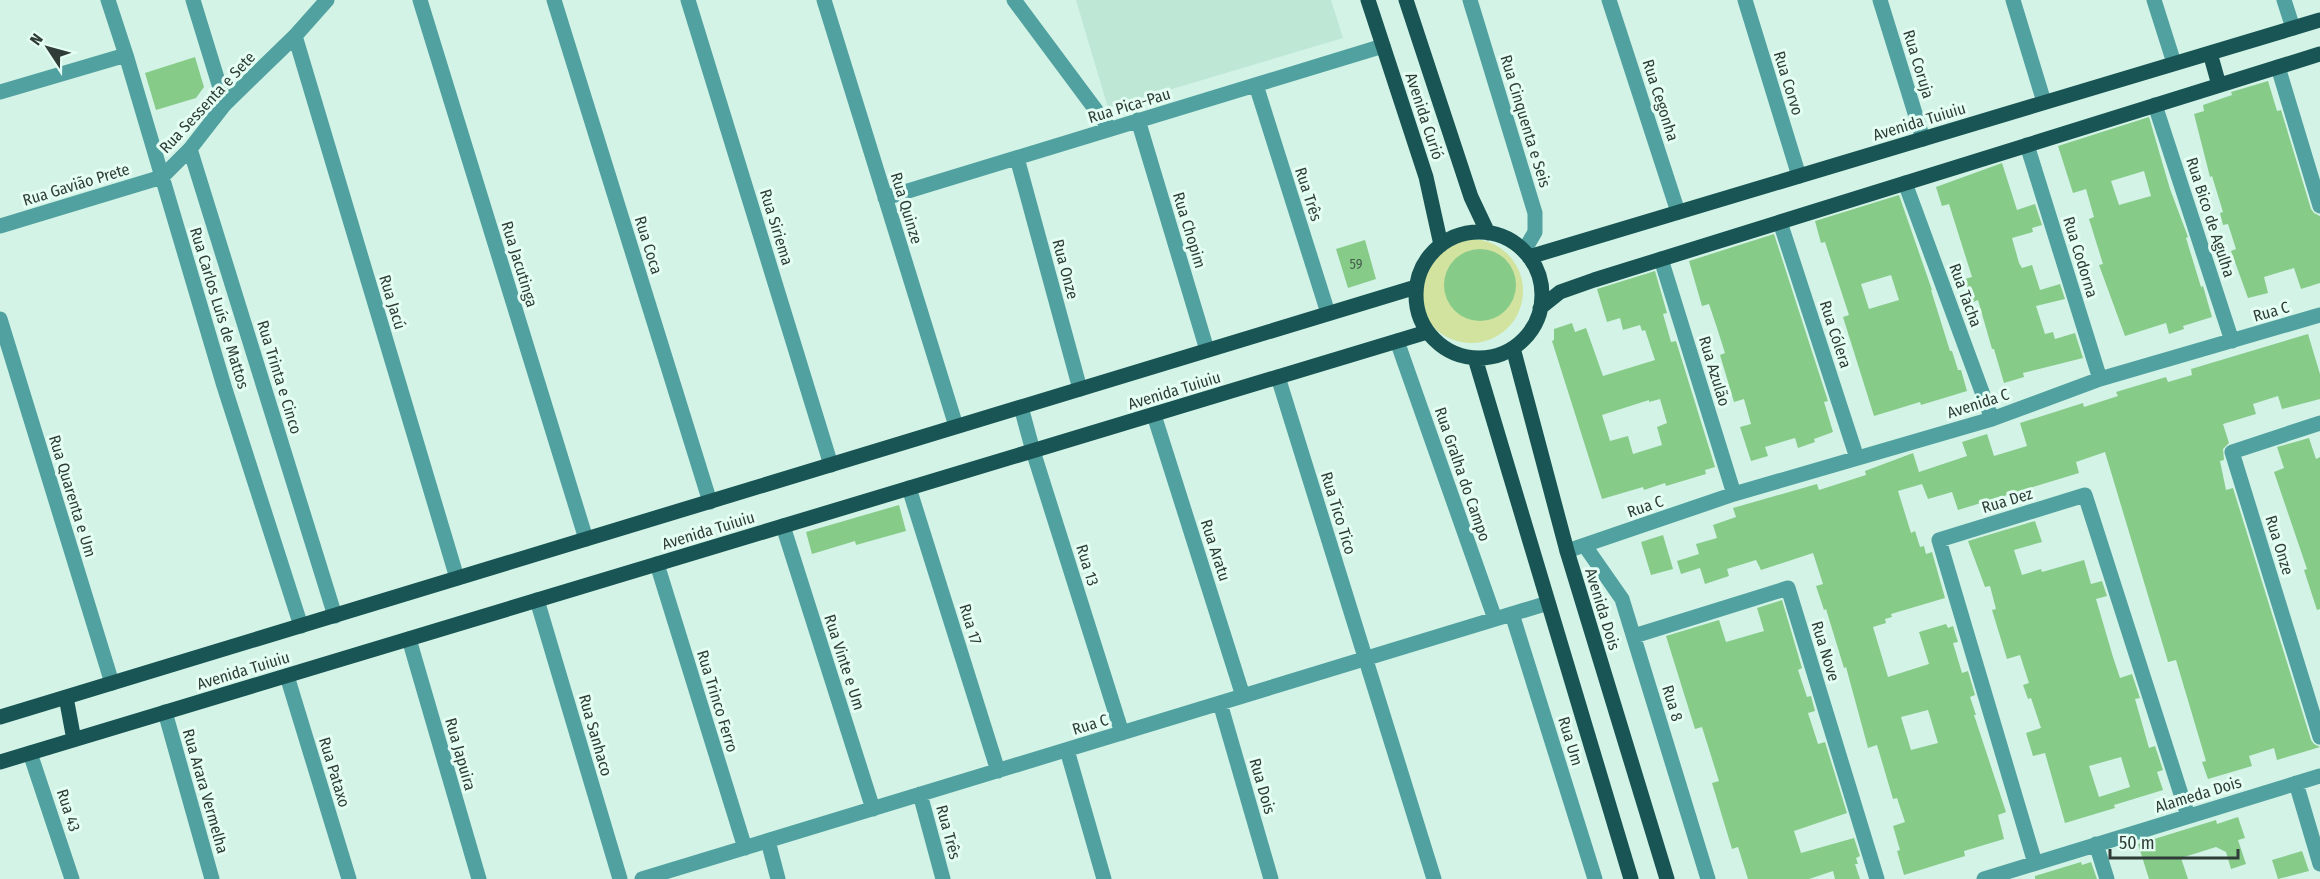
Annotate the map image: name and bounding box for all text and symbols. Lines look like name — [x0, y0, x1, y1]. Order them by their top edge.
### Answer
north arrow — [18, 18, 78, 78]
street label: Rua Coruja — [1899, 28, 1938, 101]
text: N — [26, 30, 47, 49]
street label: Rua Sessenta e Sete — [156, 48, 259, 157]
street label: Rua Corvo — [1770, 49, 1807, 117]
street label: Rua Cinquenta e Seis — [1496, 53, 1555, 190]
street label: Rua Cegonha — [1638, 57, 1683, 144]
street label: Avenida Curió — [1402, 70, 1448, 162]
street label: Rua Pica-Pau — [1086, 84, 1173, 127]
street label: Avenida Tuiuiu — [1870, 98, 1968, 145]
street label: Rua Bico de Agulha — [2182, 155, 2239, 280]
street label: Rua Gavião Prete — [20, 159, 132, 210]
street label: Rua Três — [1291, 165, 1326, 224]
street label: Rua Quinze — [887, 170, 926, 246]
street label: Rua Siriema — [756, 187, 797, 268]
street label: Rua Chopim — [1169, 190, 1210, 270]
street label: Rua Coca — [631, 214, 666, 276]
street label: Rua Codorna — [2059, 214, 2102, 300]
street label: Rua Jacutinga — [497, 219, 542, 309]
street label: Rua Carlos Luís de Mattos — [186, 225, 253, 391]
street label: Rua Onze — [1048, 237, 1083, 301]
house number: 59 — [1349, 256, 1363, 273]
street label: Rua Tacha — [1945, 261, 1986, 330]
street label: Rua Jacú — [375, 273, 410, 332]
street label: Rua C — [2251, 297, 2291, 326]
street label: Rua Cólera — [1816, 298, 1855, 370]
street label: Rua Trinta e Cinco — [253, 318, 306, 436]
street label: Rua Azulão — [1695, 334, 1734, 408]
street label: Avenida Tuiuiu — [1125, 367, 1223, 414]
street label: Avenida C — [1945, 385, 2012, 422]
street label: Rua Gralha do Campo — [1431, 405, 1494, 544]
street label: Rua Quarenta e Um — [45, 433, 100, 559]
street label: Rua Tico Tico — [1317, 470, 1360, 557]
street label: Rua Dez — [1979, 484, 2035, 517]
street label: Rua C — [1625, 491, 1666, 521]
street label: Avenida Tuiuiu — [659, 507, 757, 554]
street label: Rua Onze — [2261, 513, 2298, 577]
street label: Rua Aratu — [1197, 517, 1234, 583]
street label: Rua 13 — [1072, 542, 1103, 588]
street label: Avenida Dois — [1581, 566, 1624, 653]
street label: Rua 17 — [955, 602, 986, 647]
street label: Rua Vinte e Um — [820, 612, 869, 712]
street label: Rua Nove — [1807, 619, 1844, 684]
street label: Avenida Tuiuiu — [194, 647, 292, 694]
street label: Rua Trinco Ferro — [693, 648, 742, 755]
street label: Rua 8 — [1658, 683, 1687, 723]
street label: Rua Sanhaco — [575, 692, 616, 778]
street label: Rua C — [1070, 710, 1111, 739]
street label: Rua Um — [1554, 714, 1587, 768]
street label: Rua Japuira — [441, 716, 480, 793]
street label: Rua Arara Vermelha — [179, 727, 232, 856]
street label: Rua Pataxo — [315, 735, 354, 810]
street label: Rua Dois — [1245, 756, 1280, 816]
street label: Alameda Dois — [2153, 772, 2244, 817]
street label: Rua 43 — [53, 787, 84, 834]
street label: Rua Três — [932, 803, 965, 862]
scale bar — [2110, 822, 2238, 860]
text: 50 m — [2119, 832, 2155, 854]

